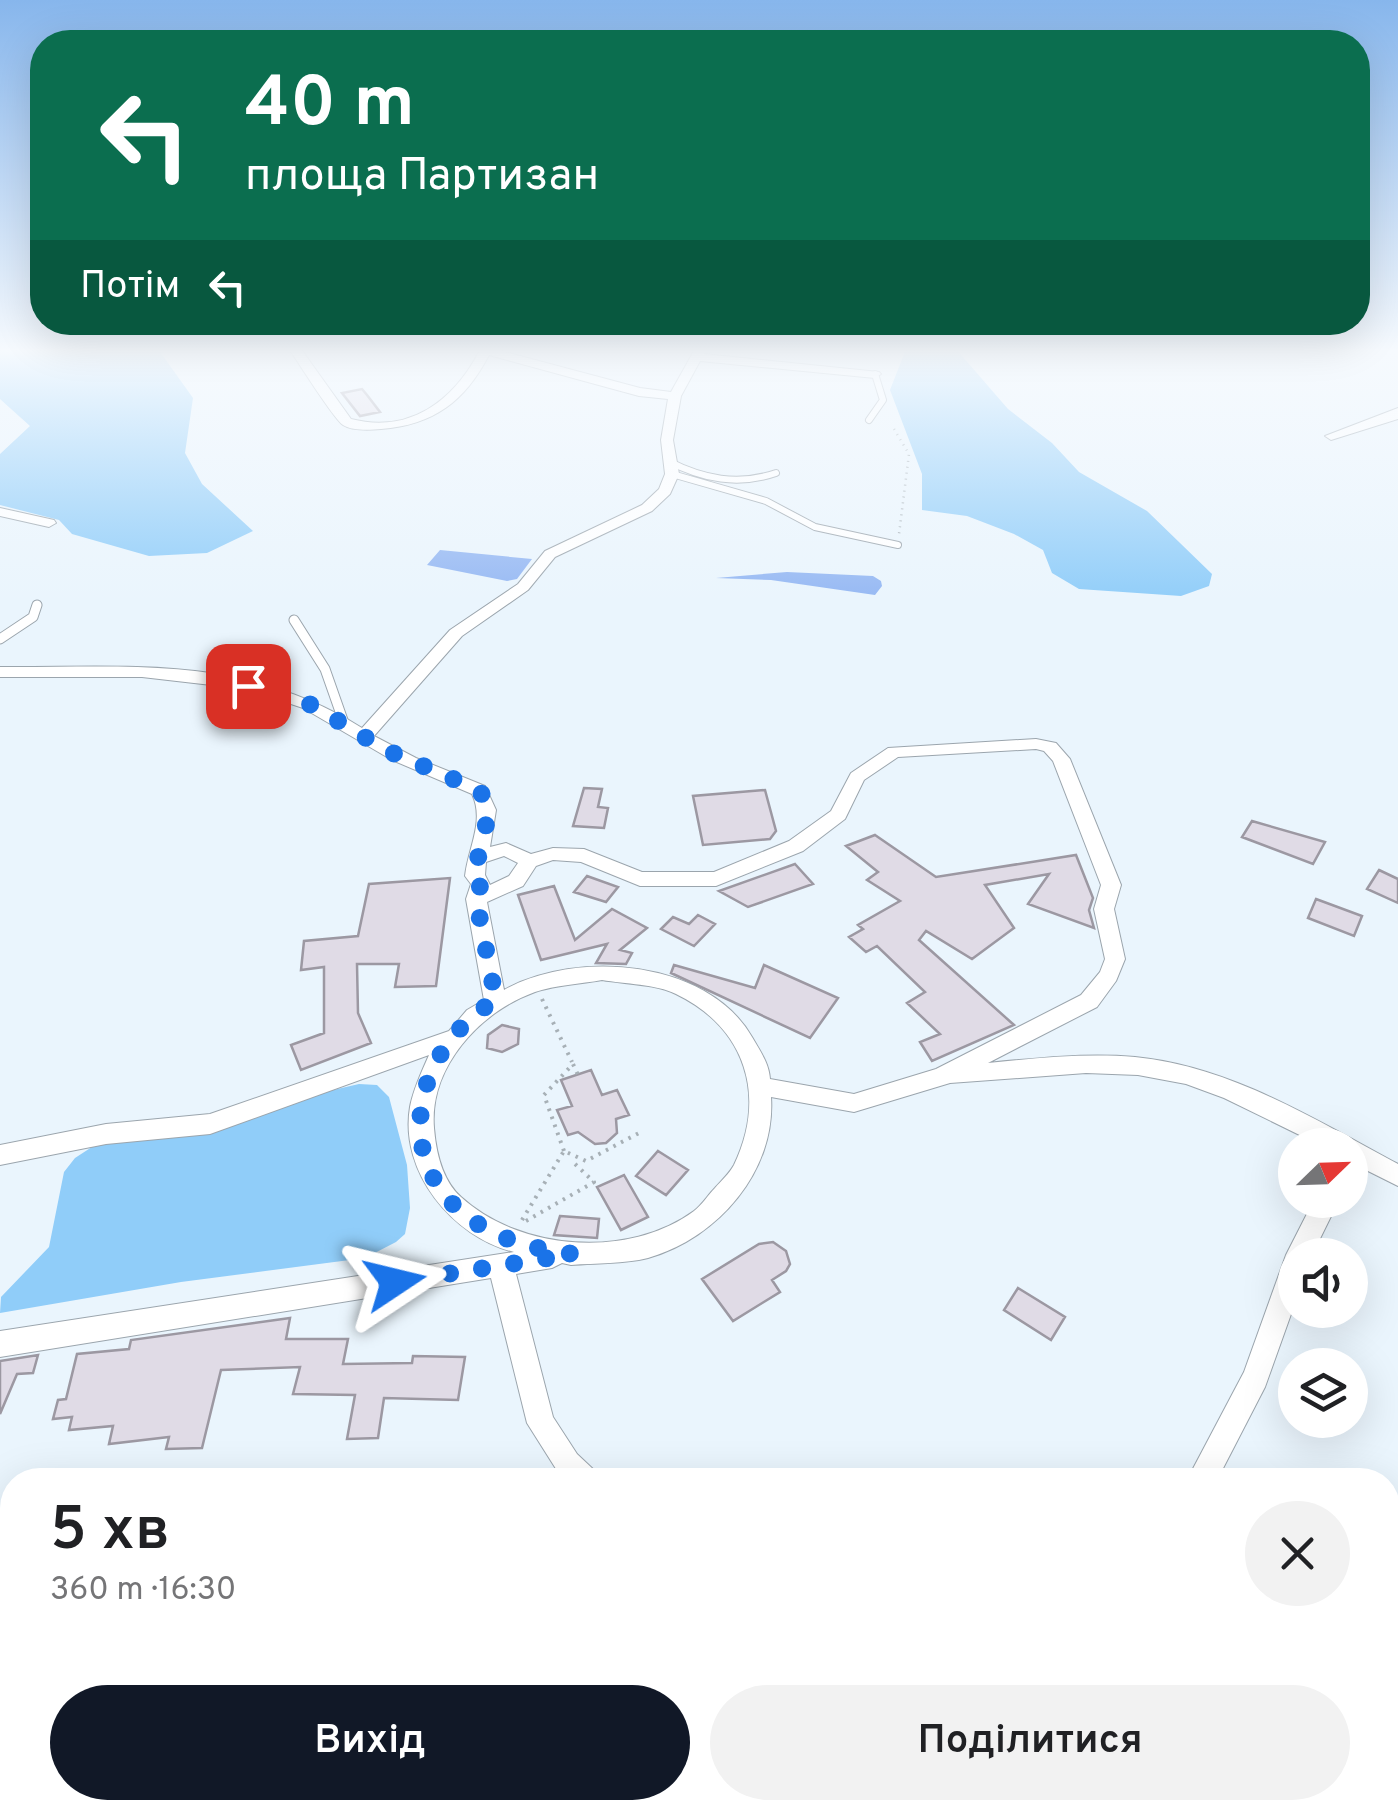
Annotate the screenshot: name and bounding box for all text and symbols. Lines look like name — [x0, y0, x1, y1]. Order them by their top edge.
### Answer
text: 40 m — [245, 62, 415, 151]
icon: left — [80, 70, 210, 200]
text: площа Партизан — [245, 149, 599, 206]
icon: left — [200, 260, 255, 315]
text: Потім — [80, 263, 180, 312]
pin — [206, 644, 291, 729]
icon: arrive — [221, 659, 276, 714]
north arrow — [1278, 1128, 1368, 1218]
map controls — [1278, 1128, 1368, 1438]
position arrow — [343, 1230, 447, 1334]
button: sound — [1278, 1238, 1368, 1328]
button: layers — [1278, 1348, 1368, 1438]
text: 5 хв — [50, 1495, 170, 1571]
button: close — [1245, 1501, 1350, 1606]
text: 360 m · 16:30 — [50, 1571, 236, 1611]
button: Вихід — [50, 1685, 690, 1800]
button: Поділитися — [710, 1685, 1350, 1800]

